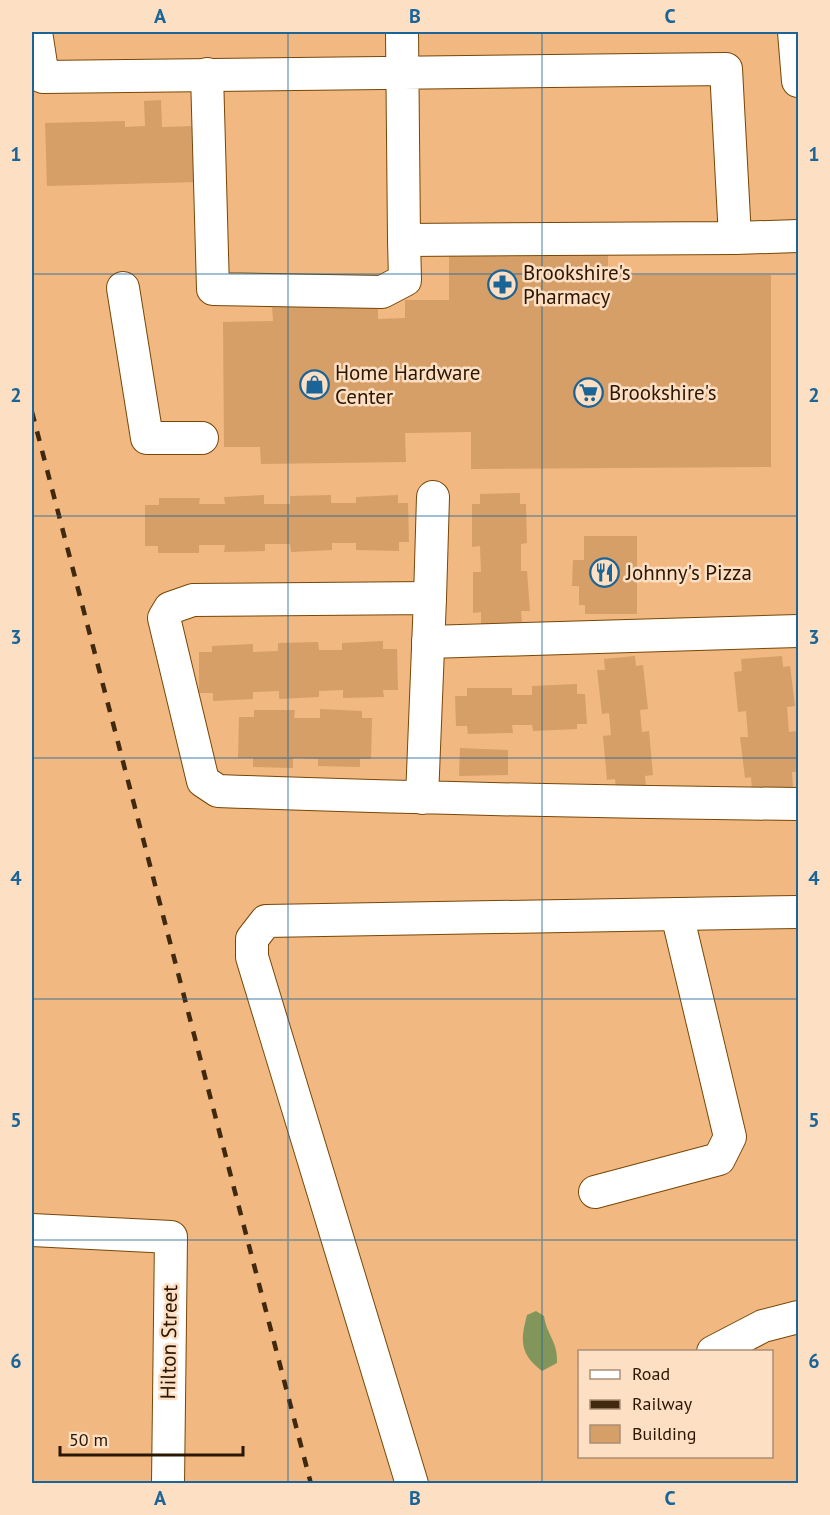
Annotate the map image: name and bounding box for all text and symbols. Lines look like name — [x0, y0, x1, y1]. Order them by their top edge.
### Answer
text: A — [154, 3, 167, 29]
text: B — [409, 3, 421, 29]
text: C — [664, 3, 676, 29]
text: 1 — [10, 141, 22, 167]
text: 1 — [808, 141, 820, 167]
place label: Brookshire's Pharmacy — [523, 259, 631, 310]
pharmacy icon: Brookshire's Pharmacy — [486, 269, 518, 301]
place label: Home Hardware Center — [335, 359, 480, 410]
shop icon: Home Hardware Center — [298, 369, 330, 401]
supermarket icon: Brookshire's — [572, 377, 604, 409]
place label: Brookshire's — [609, 379, 717, 406]
text: 2 — [10, 382, 22, 408]
text: 2 — [808, 382, 820, 408]
restaurant icon: Johnny's Pizza — [589, 557, 621, 589]
place label: Johnny's Pizza — [625, 559, 752, 586]
text: 3 — [10, 624, 22, 650]
text: 3 — [808, 624, 820, 650]
text: 4 — [10, 865, 22, 891]
text: 4 — [808, 865, 820, 891]
text: 5 — [10, 1107, 22, 1133]
text: 5 — [808, 1107, 820, 1133]
street label: Hilton Street — [154, 1284, 183, 1400]
text: 6 — [10, 1348, 22, 1374]
text: 6 — [808, 1348, 820, 1374]
legend — [578, 1350, 773, 1458]
text: Road — [632, 1362, 670, 1385]
text: Railway — [632, 1392, 693, 1415]
scale bar — [60, 1419, 243, 1457]
text: Building — [632, 1422, 696, 1445]
text: 50 m — [69, 1428, 108, 1451]
text: A — [154, 1485, 167, 1511]
text: B — [409, 1485, 421, 1511]
text: C — [664, 1485, 676, 1511]

